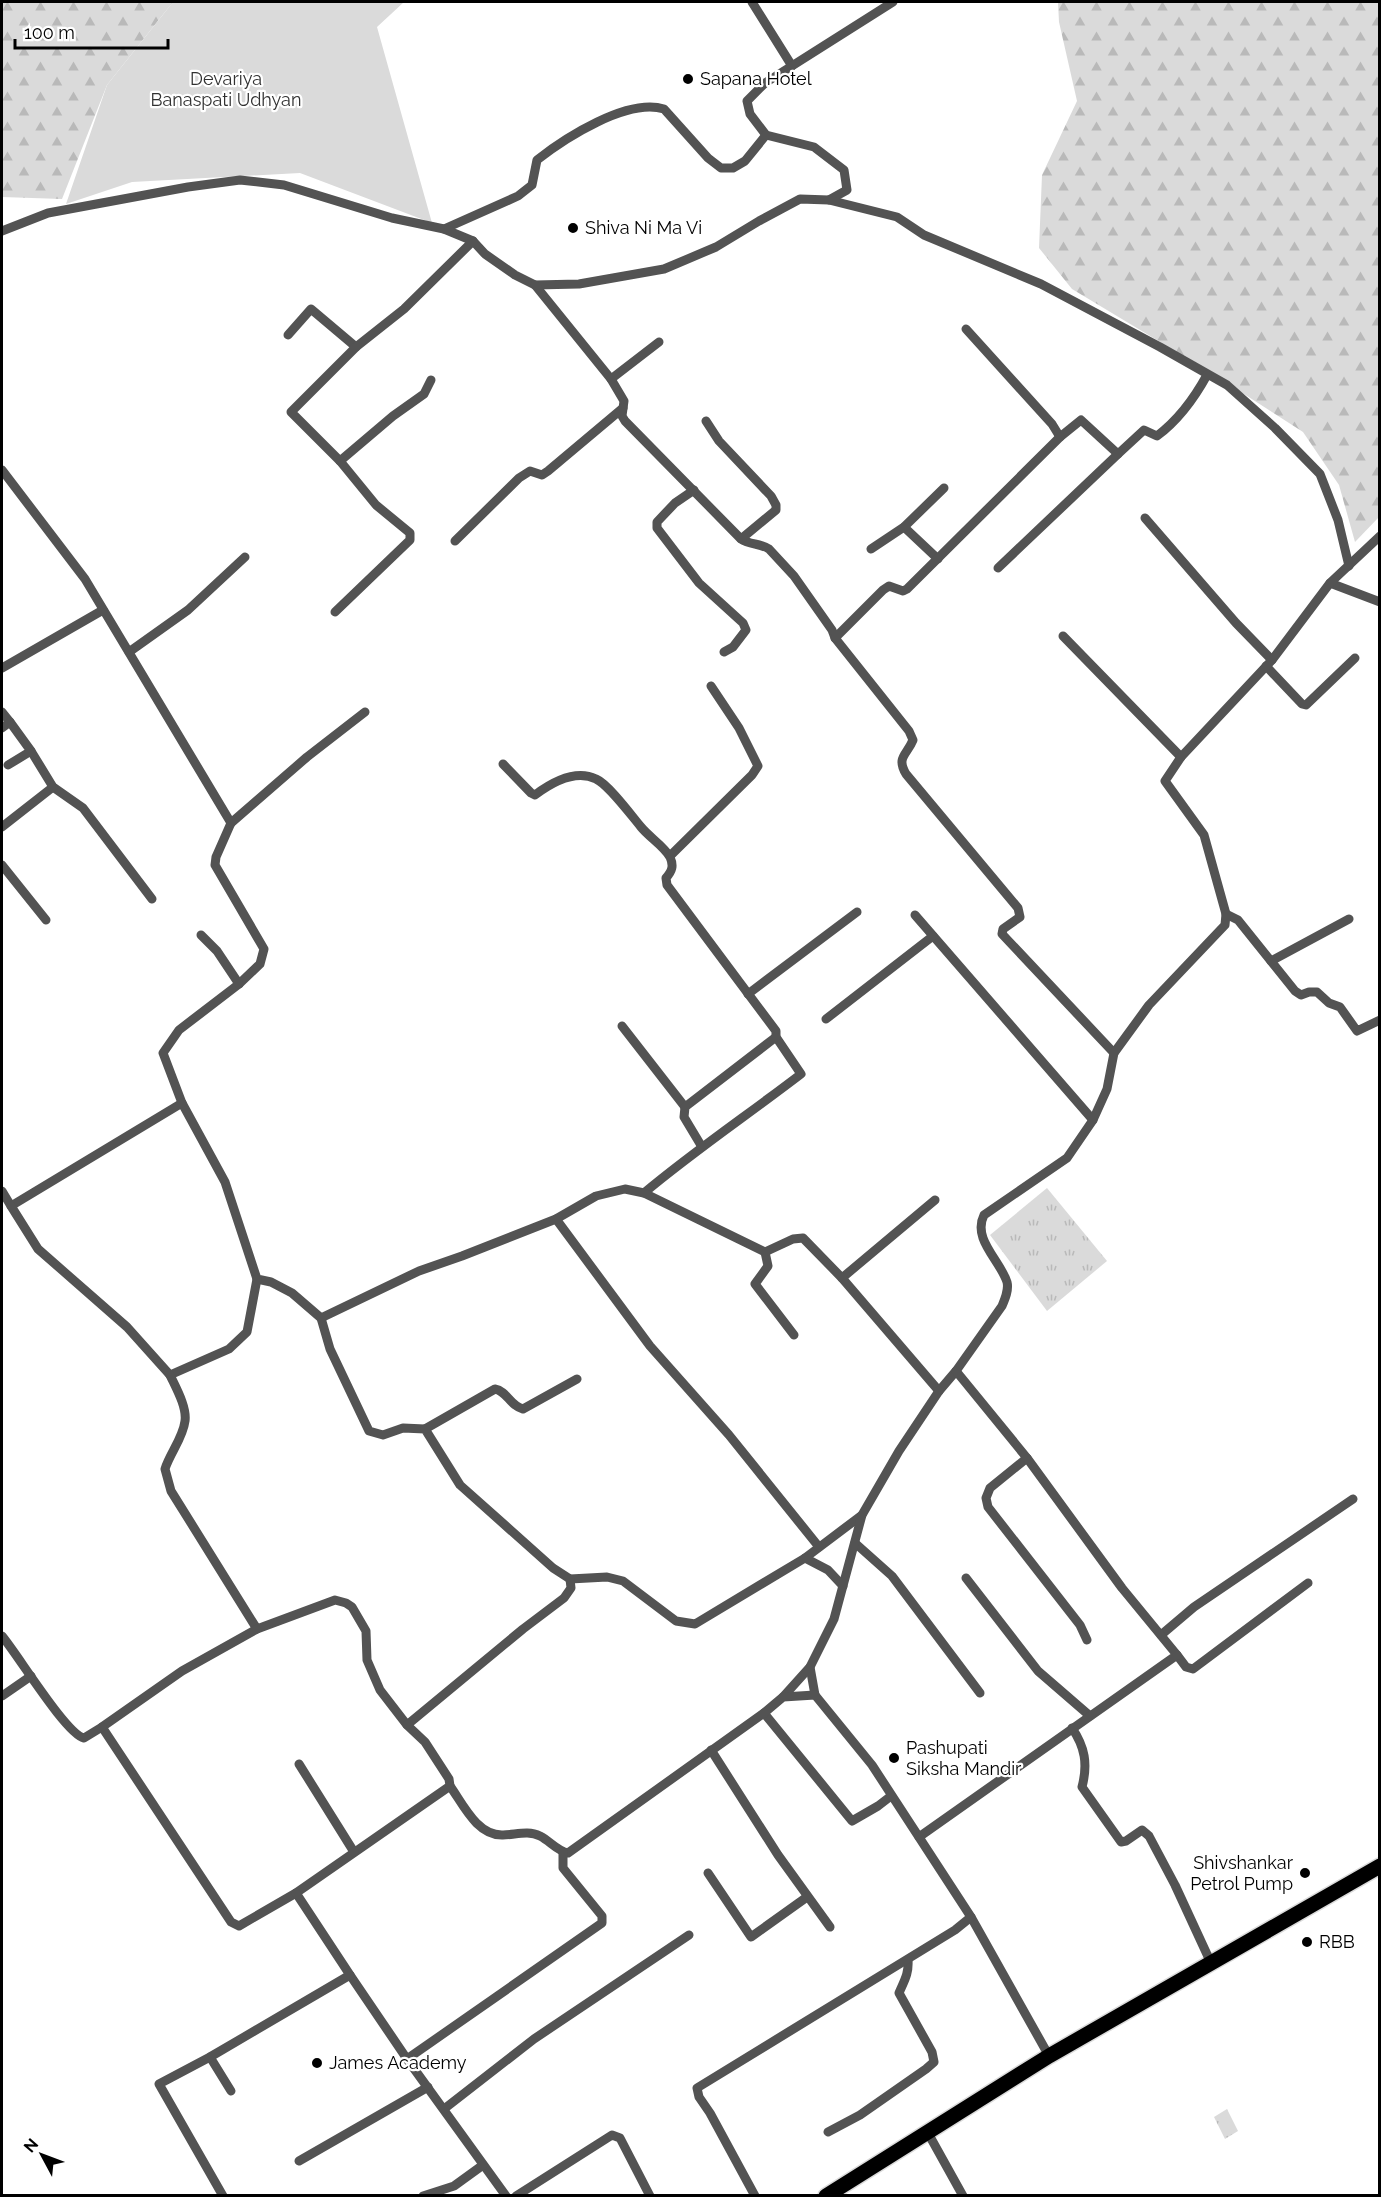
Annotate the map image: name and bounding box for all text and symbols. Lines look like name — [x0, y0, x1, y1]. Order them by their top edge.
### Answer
scale bar — [15, 12, 168, 50]
text: 100 m — [24, 22, 75, 43]
park label: Devariya Banaspati Udhyan — [151, 68, 301, 110]
place label: Sapana Hotel — [700, 68, 812, 89]
marker: Sapana Hotel — [681, 72, 695, 86]
place label: Shiva Ni Ma Vi — [585, 217, 702, 238]
marker: Shiva Ni Ma Vi — [566, 221, 580, 235]
place label: Pashupati Siksha Mandir — [906, 1737, 1022, 1779]
marker: Pashupati Siksha Mandir — [887, 1751, 901, 1765]
place label: Shivshankar Petrol Pump — [1190, 1852, 1294, 1894]
marker: Shivshankar Petrol Pump — [1298, 1866, 1312, 1880]
place label: RBB — [1319, 1931, 1355, 1952]
marker: RBB — [1300, 1935, 1314, 1949]
place label: James Academy — [329, 2052, 467, 2073]
marker: James Academy — [310, 2056, 324, 2070]
north arrow — [12, 2125, 72, 2185]
text: N — [20, 2135, 42, 2156]

